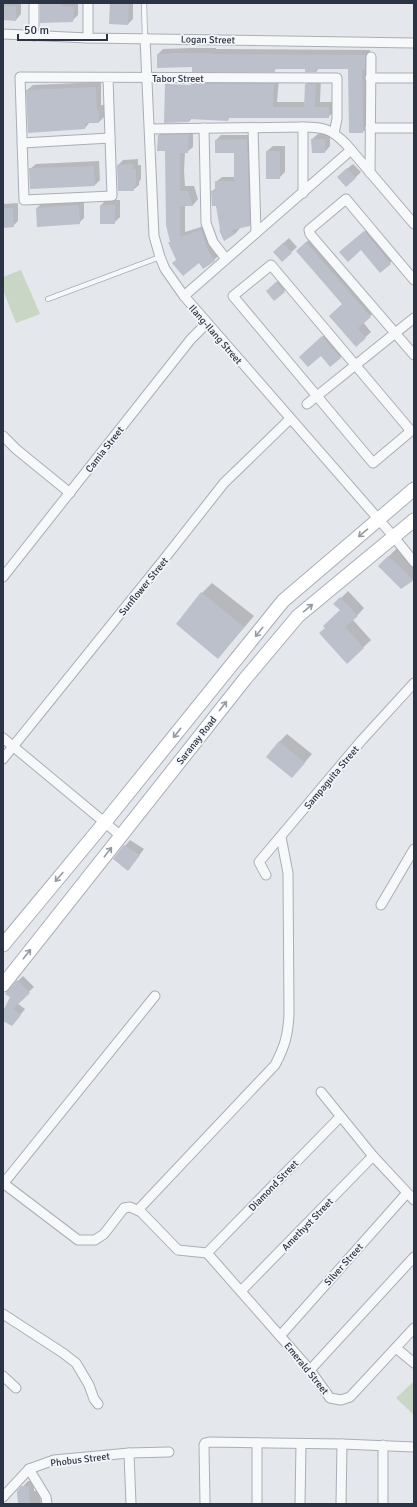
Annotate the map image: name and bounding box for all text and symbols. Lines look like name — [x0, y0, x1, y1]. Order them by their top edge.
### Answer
scale bar — [18, 16, 107, 42]
text: 50 m — [24, 23, 49, 38]
street label: Logan Street — [181, 34, 236, 46]
street label: Tabor Street — [152, 73, 204, 85]
street label: Ilang-Ilang Street — [186, 302, 245, 367]
street label: Camia Street — [83, 424, 127, 475]
one-way arrow — [358, 529, 369, 538]
street label: Sunflower Street — [117, 555, 171, 618]
one-way arrow — [302, 603, 313, 612]
one-way arrow — [255, 626, 263, 637]
one-way arrow — [219, 701, 227, 712]
street label: Saranay Road — [174, 714, 219, 767]
one-way arrow — [173, 727, 182, 738]
street label: Sampaguita Street — [302, 743, 362, 812]
one-way arrow — [103, 847, 112, 858]
one-way arrow — [55, 871, 64, 882]
one-way arrow — [23, 949, 32, 960]
street label: Diamond Street — [246, 1157, 301, 1214]
street label: Amethyst Street — [280, 1195, 336, 1254]
street label: Silver Street — [322, 1241, 366, 1288]
street label: Emerald Street — [282, 1340, 331, 1398]
street label: Phobus Street — [50, 1450, 111, 1470]

